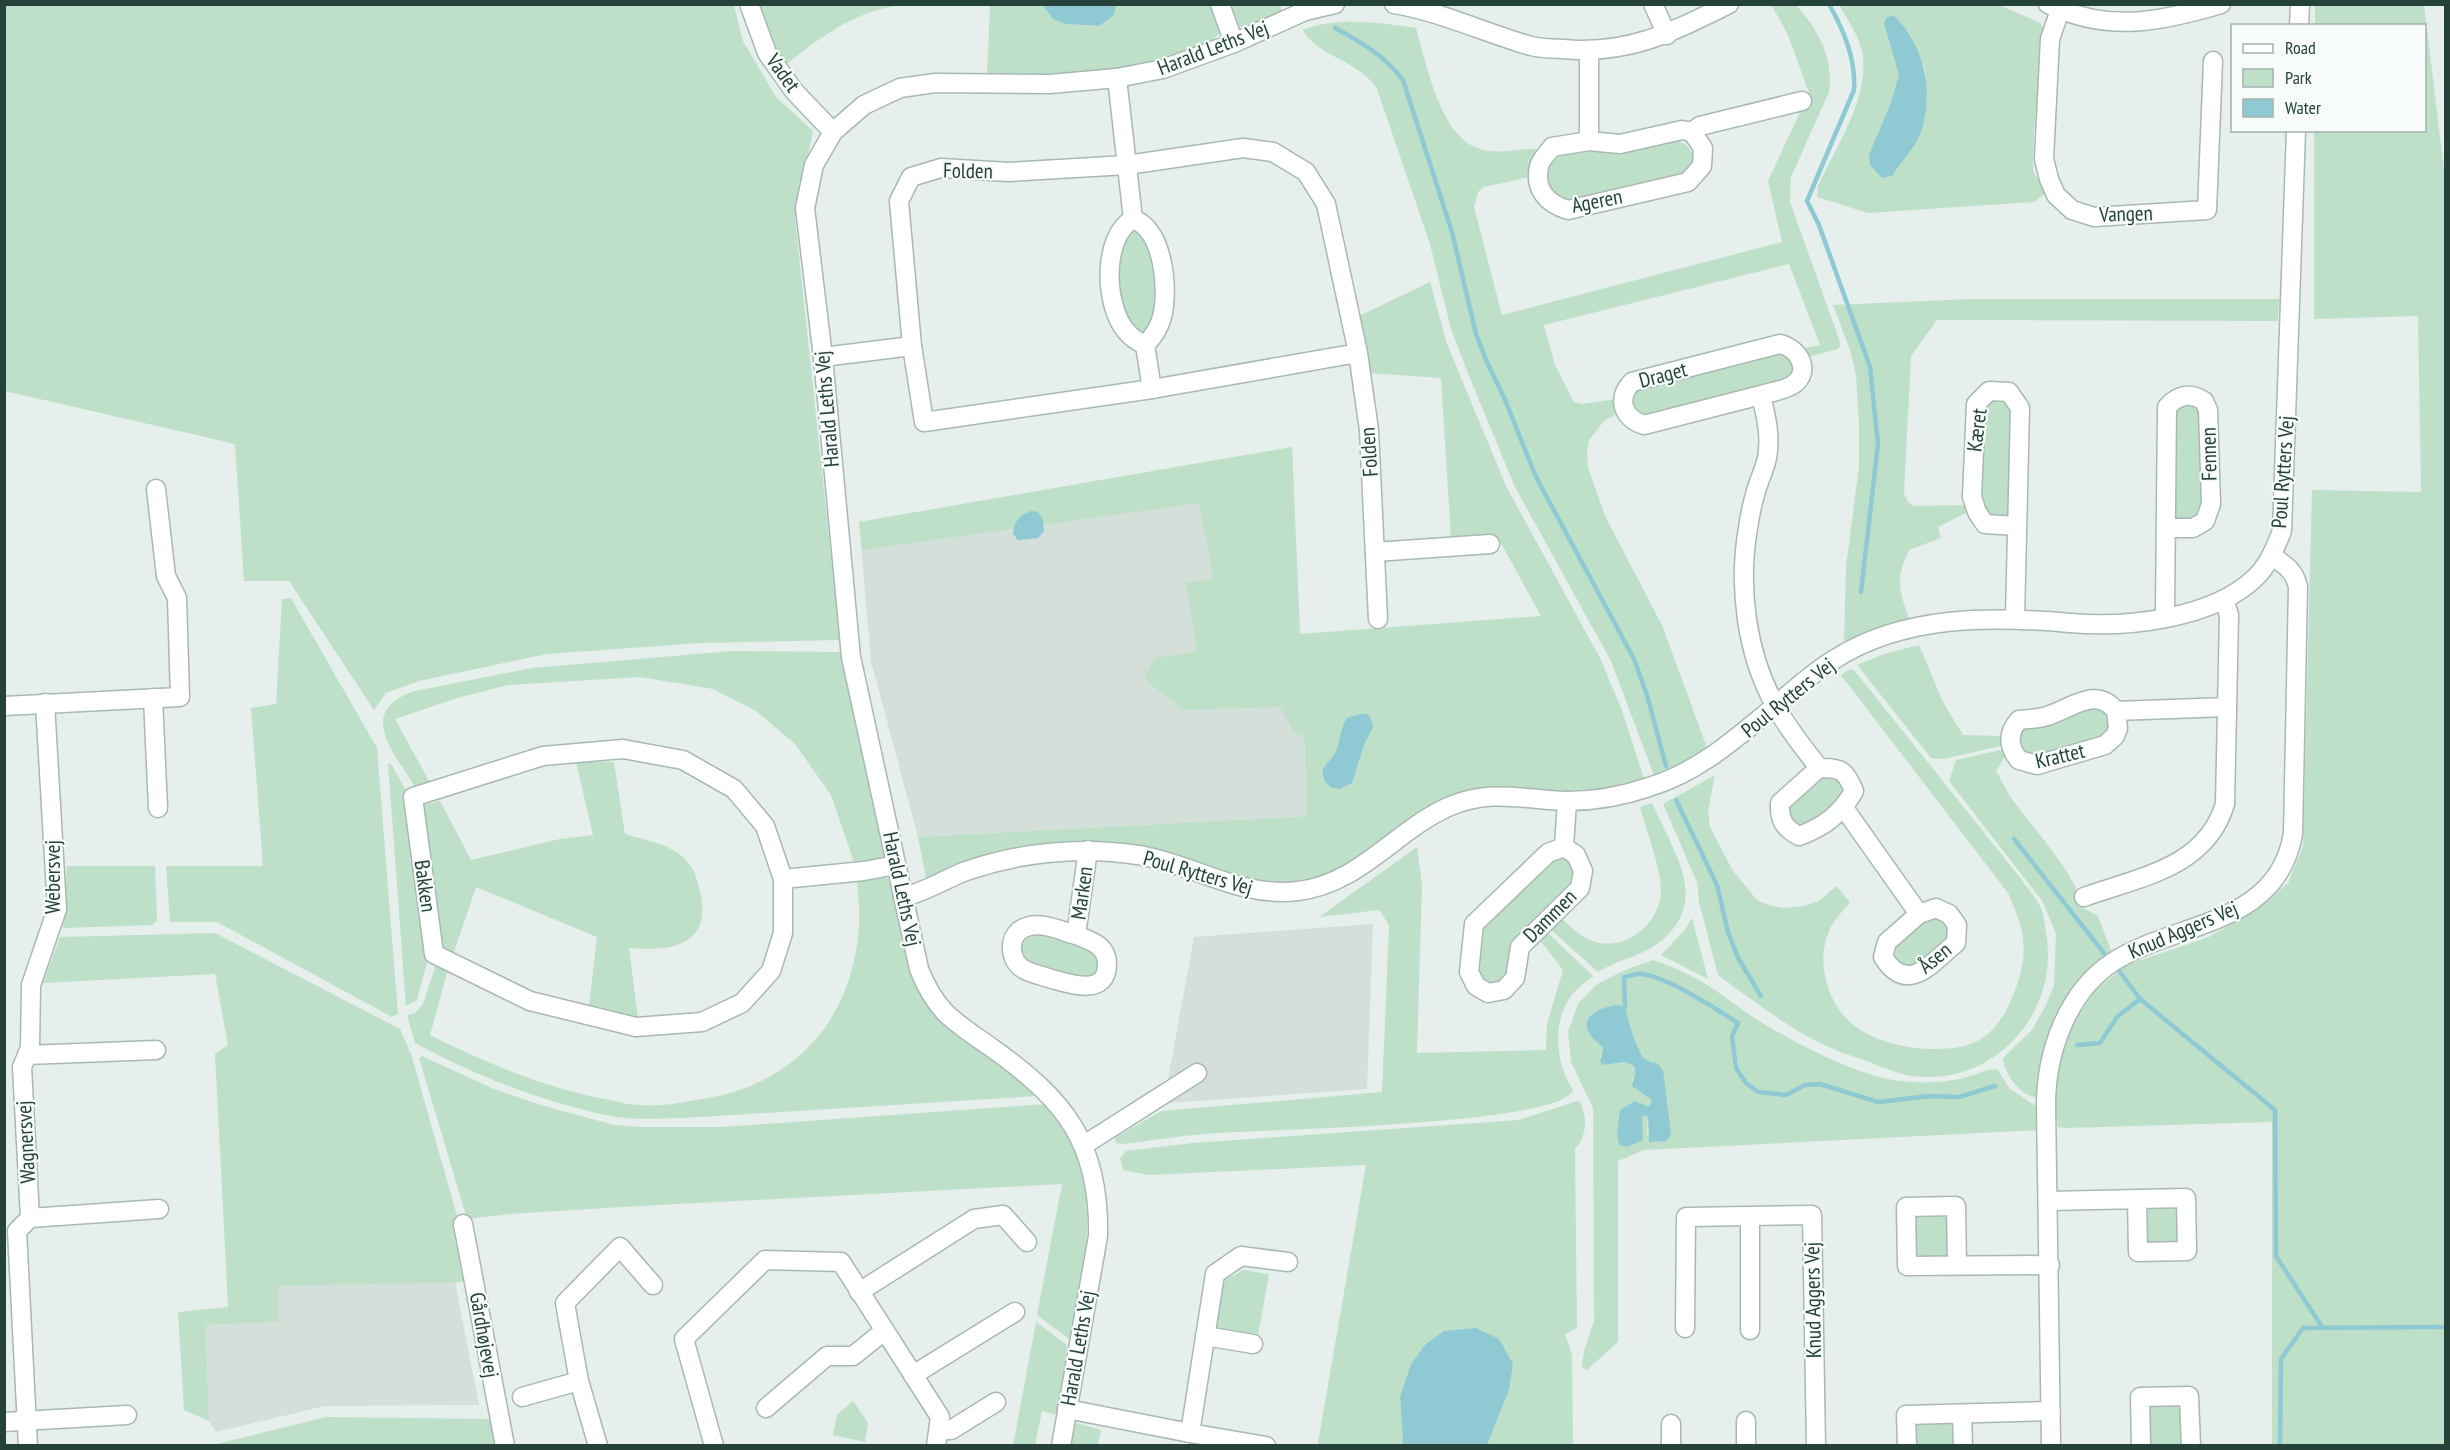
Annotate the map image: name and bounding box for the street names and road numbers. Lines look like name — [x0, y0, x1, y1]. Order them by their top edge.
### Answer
street label: Harald Leths Vej — [1154, 14, 1272, 81]
street label: Vadet — [760, 47, 806, 97]
street label: Folden — [943, 157, 993, 184]
street label: Ageren — [1569, 182, 1625, 219]
street label: Vangen — [2098, 199, 2153, 228]
street label: Harald Leths Vej — [808, 350, 845, 468]
street label: Draget — [1636, 355, 1690, 394]
street label: Kæret — [1960, 406, 1993, 453]
street label: Poul Rytters Vej — [2265, 415, 2300, 529]
street label: Folden — [1353, 426, 1384, 478]
street label: Fennen — [2195, 427, 2222, 481]
street label: Poul Rytters Vej — [1735, 652, 1840, 744]
street label: Krattet — [2033, 737, 2087, 774]
street label: Harald Leths Vej — [877, 829, 928, 949]
street label: Webersvej — [39, 840, 66, 914]
street label: Poul Rytters Vej — [1140, 844, 1256, 901]
street label: Bakken — [408, 858, 443, 914]
street label: Marken — [1064, 865, 1099, 921]
street label: Dammen — [1517, 883, 1582, 948]
street label: Knud Aggers Vej — [2124, 894, 2242, 965]
street label: Åsen — [1913, 936, 1957, 979]
street label: Wagnersvej — [10, 1100, 41, 1184]
street label: Knud Aggers Vej — [1798, 1242, 1827, 1358]
street label: Harald Leths Vej — [1054, 1288, 1101, 1408]
street label: Gårdhøjevej — [464, 1290, 505, 1380]

